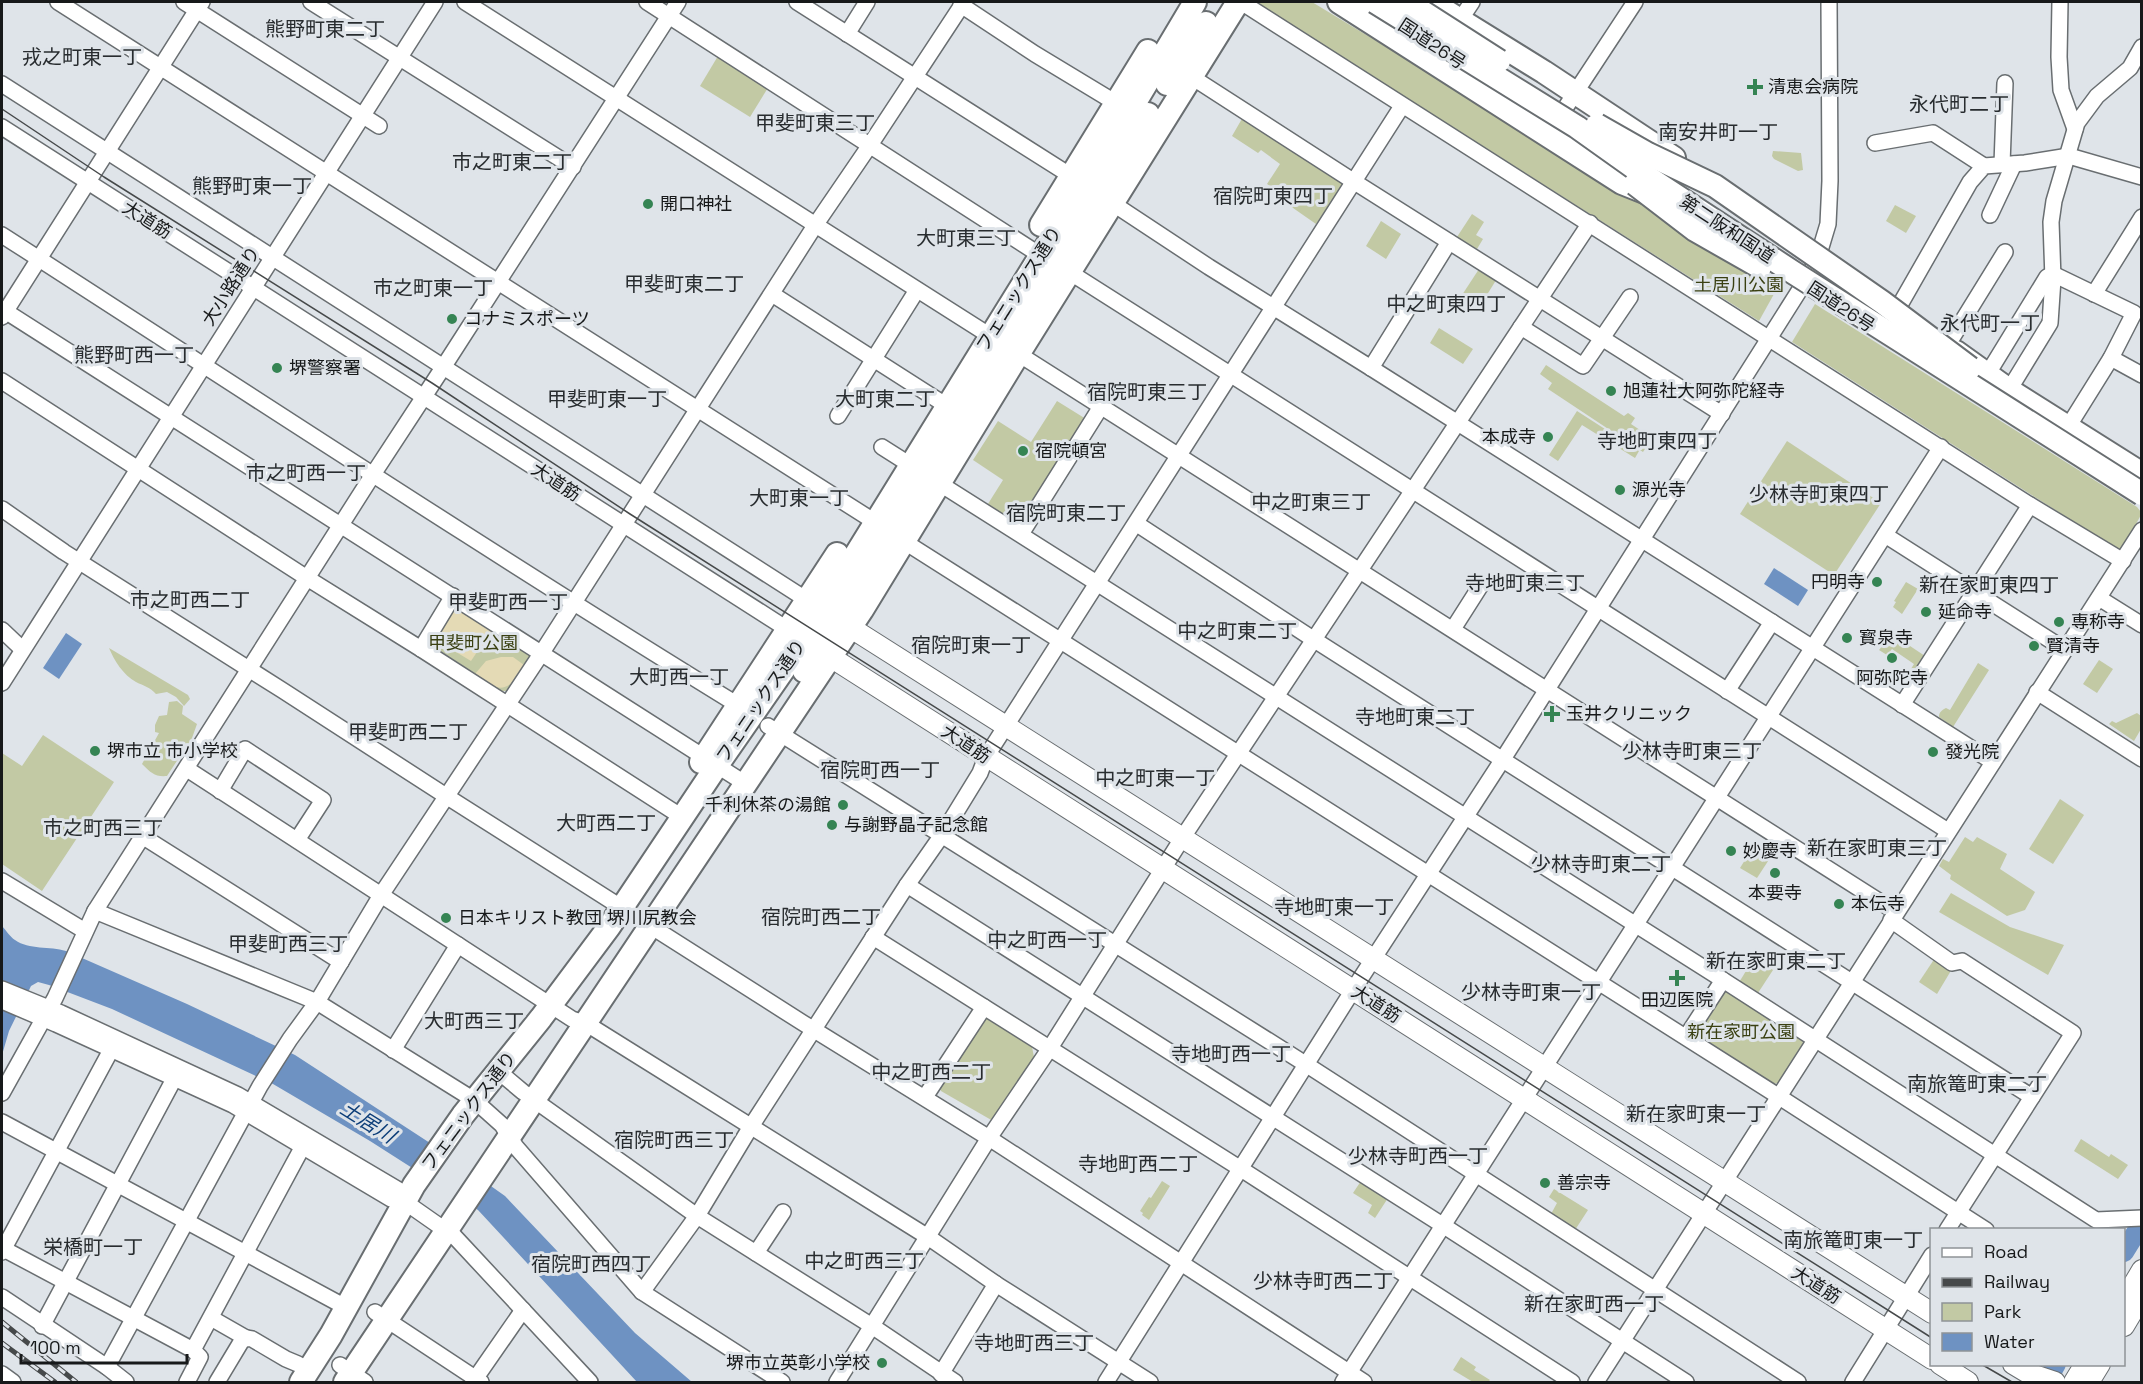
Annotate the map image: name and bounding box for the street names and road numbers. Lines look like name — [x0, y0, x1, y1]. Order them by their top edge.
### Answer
street label: 国道26号 — [1394, 13, 1470, 74]
street label: 第二阪和国道 — [1676, 190, 1779, 268]
street label: 大道筋 — [118, 196, 176, 244]
street label: フェニックス通り — [971, 222, 1066, 356]
street label: 大小路通り — [196, 242, 265, 330]
street label: 国道26号 — [1803, 276, 1879, 337]
street label: 大道筋 — [527, 457, 585, 506]
street label: フェニックス通り — [711, 635, 810, 767]
street label: 大道筋 — [937, 719, 995, 768]
street label: 大道筋 — [1347, 980, 1405, 1028]
street label: フェニックス通り — [416, 1046, 521, 1175]
street label: 大道筋 — [1787, 1261, 1845, 1309]

